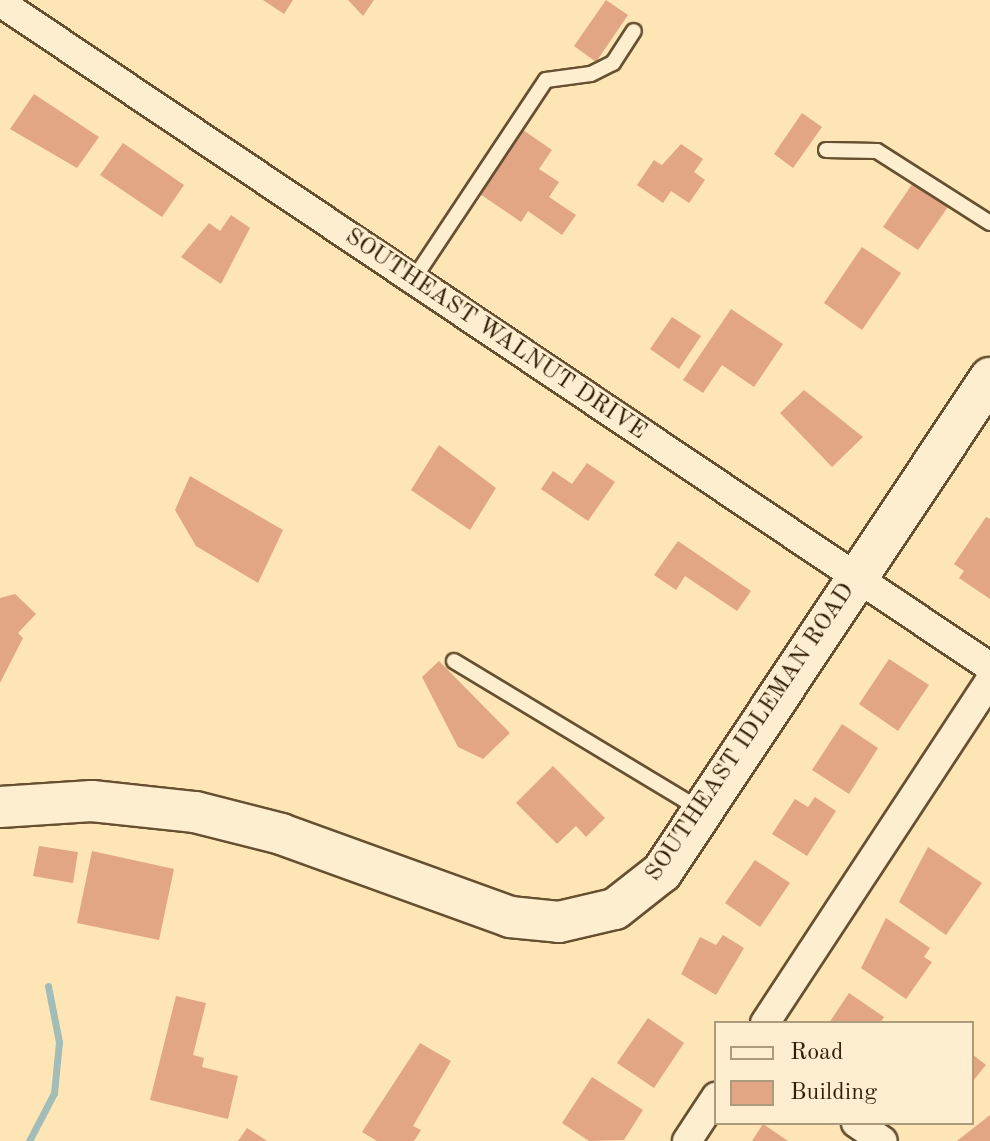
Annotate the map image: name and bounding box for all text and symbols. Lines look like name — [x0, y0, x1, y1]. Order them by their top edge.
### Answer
street label: SOUTHEAST WALNUT DRIVE — [339, 223, 651, 447]
street label: SOUTHEAST IDLEMAN ROAD — [640, 578, 862, 888]
legend — [714, 1021, 974, 1125]
text: Road — [790, 1041, 843, 1065]
text: Building — [790, 1081, 877, 1105]

